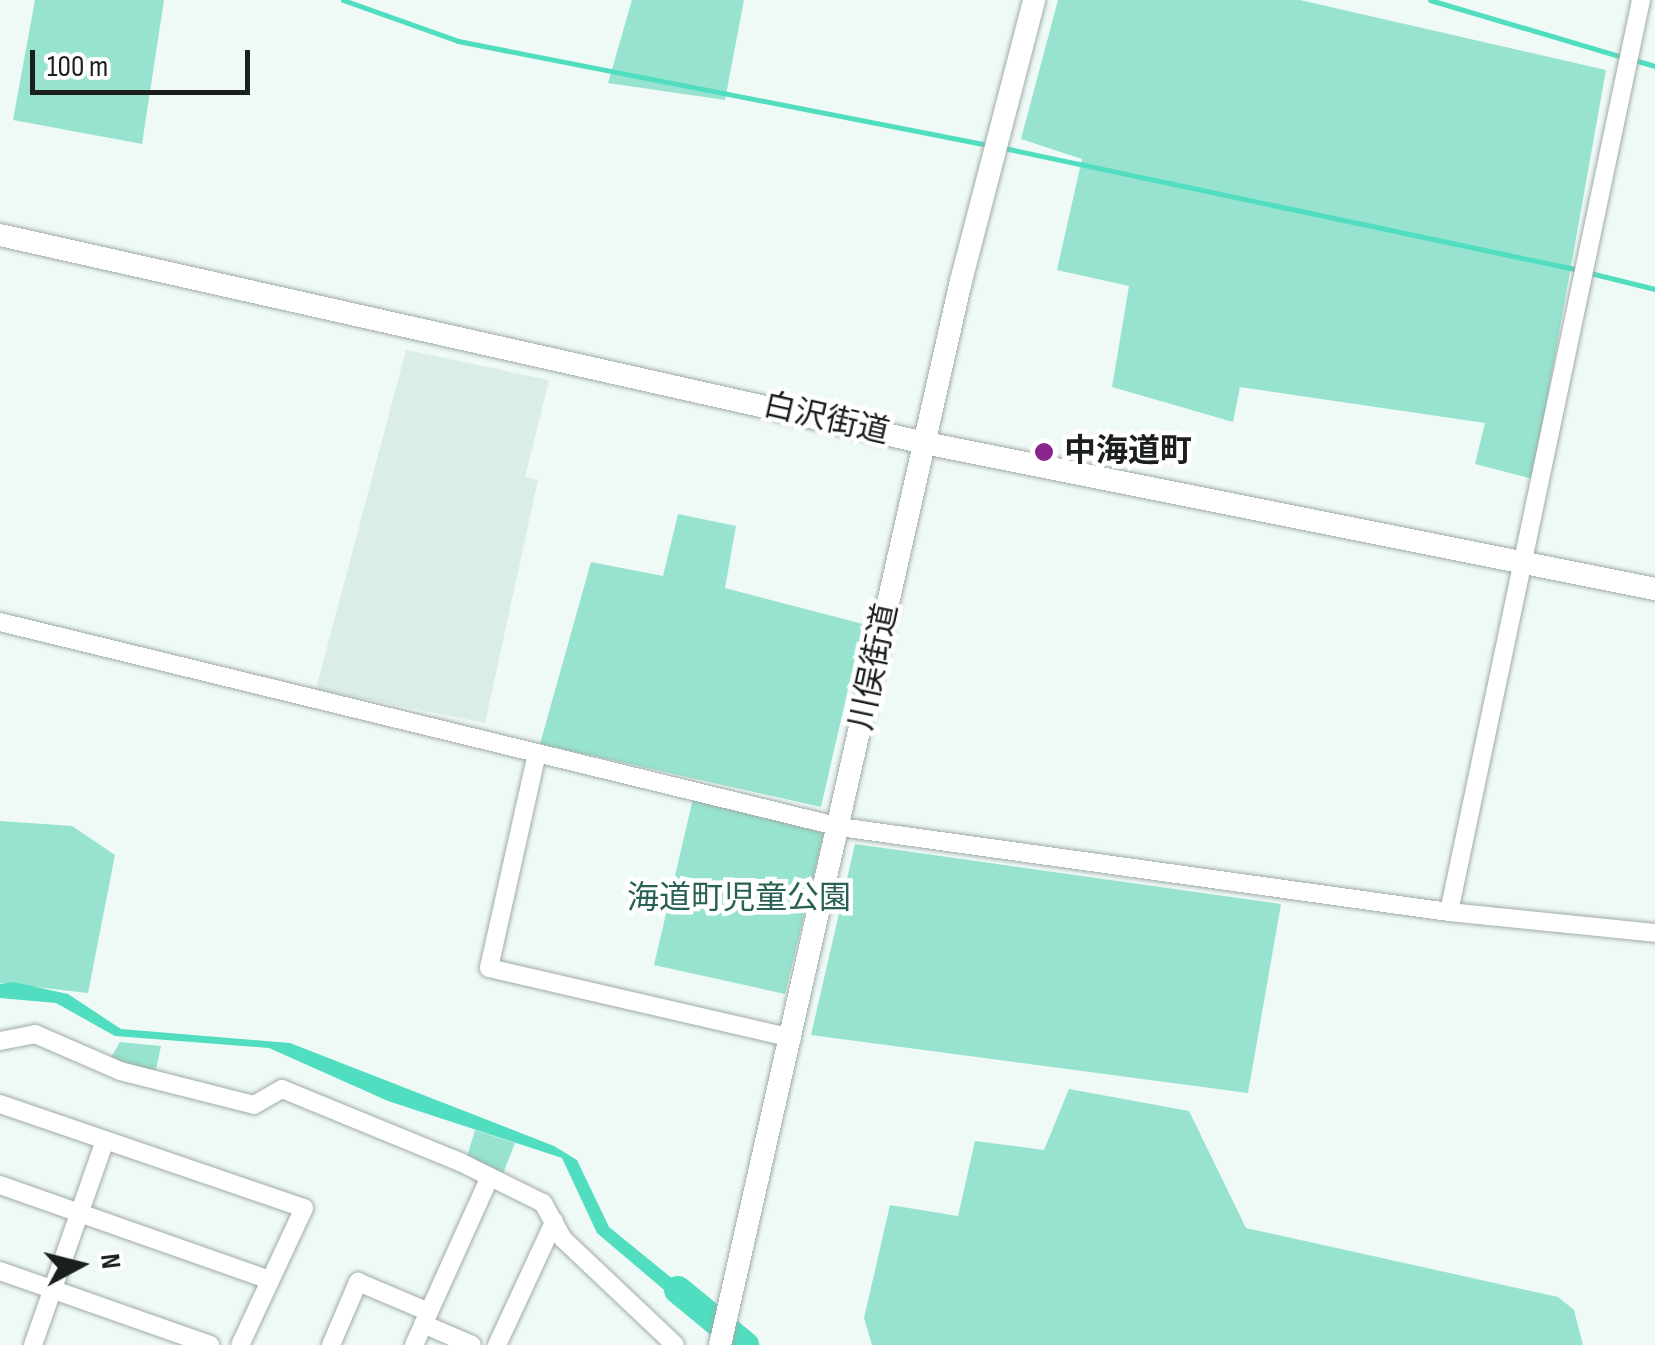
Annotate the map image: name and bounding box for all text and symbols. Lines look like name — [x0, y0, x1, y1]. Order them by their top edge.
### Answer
scale bar — [35, 30, 255, 92]
text: 100 m — [47, 49, 108, 85]
street label: 白沢街道 — [759, 387, 893, 453]
place label: 中海道町 — [1064, 433, 1192, 471]
marker: 中海道町 — [1033, 441, 1055, 463]
street label: 川俣街道 — [843, 600, 907, 734]
park label: 海道町児童公園 — [627, 880, 851, 918]
north arrow — [30, 1215, 130, 1315]
text: N — [93, 1252, 128, 1271]

